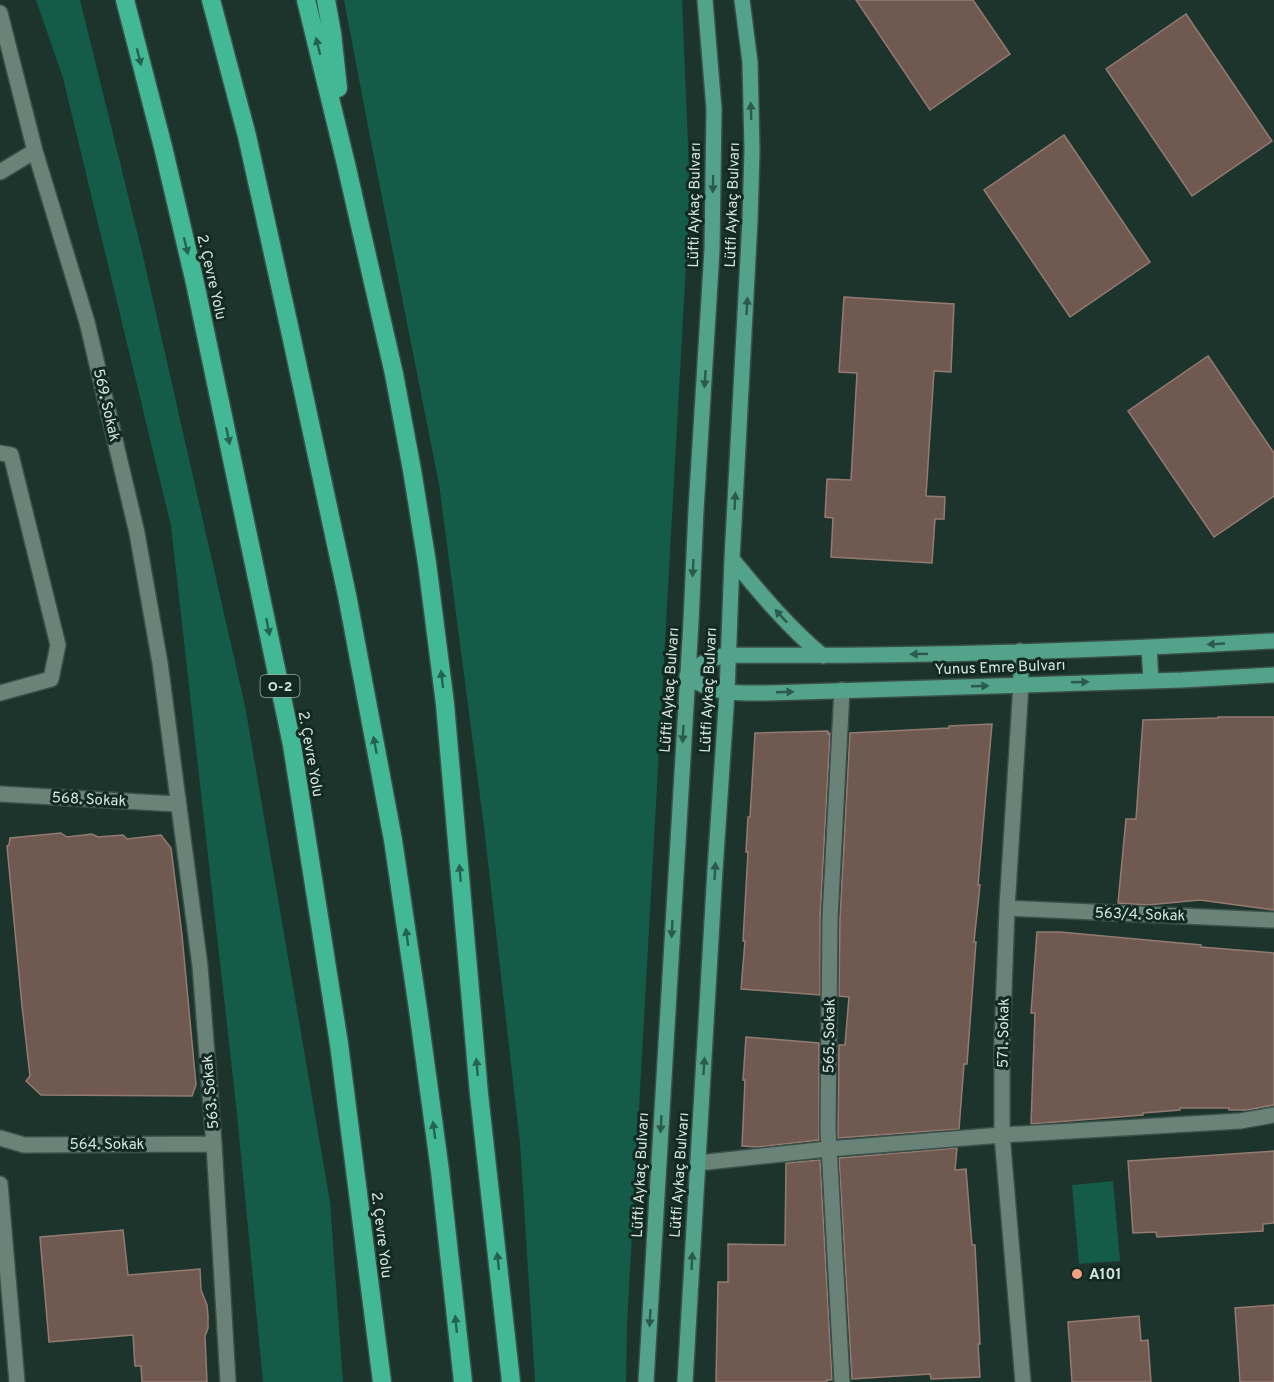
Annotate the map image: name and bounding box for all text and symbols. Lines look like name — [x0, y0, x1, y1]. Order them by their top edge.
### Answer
one-way arrow — [312, 37, 322, 55]
one-way arrow — [135, 47, 145, 66]
one-way arrow — [746, 102, 756, 121]
street label: Lüfti Aykaç Bulvarı — [685, 142, 706, 268]
street label: Lütfi Aykaç Bulvarı — [722, 142, 745, 268]
one-way arrow — [708, 175, 718, 194]
street label: 2. Çevre Yolu — [192, 233, 230, 322]
one-way arrow — [182, 237, 192, 255]
one-way arrow — [742, 297, 751, 316]
street label: 569. Sokak — [88, 367, 123, 444]
one-way arrow — [700, 369, 709, 388]
one-way arrow — [224, 427, 233, 446]
one-way arrow — [731, 491, 740, 510]
one-way arrow — [689, 559, 698, 578]
one-way arrow — [774, 608, 788, 623]
one-way arrow — [264, 618, 273, 637]
street label: Lüfti Aykaç Bulvarı — [657, 627, 684, 753]
street label: Lütfi Aykaç Bulvarı — [697, 627, 722, 753]
one-way arrow — [1206, 640, 1225, 649]
one-way arrow — [910, 649, 929, 658]
street label: Yunus Emre Bulvarı — [934, 657, 1066, 680]
one-way arrow — [437, 669, 447, 688]
road number: O-2 — [260, 675, 300, 697]
one-way arrow — [1070, 678, 1089, 687]
one-way arrow — [971, 681, 990, 690]
one-way arrow — [776, 688, 795, 697]
street label: 2. Çevre Yolu — [293, 710, 326, 799]
one-way arrow — [679, 725, 688, 744]
one-way arrow — [370, 735, 379, 754]
street label: 568. Sokak — [51, 789, 127, 812]
one-way arrow — [710, 862, 720, 881]
one-way arrow — [455, 864, 465, 883]
street label: 563/4. Sokak — [1094, 904, 1186, 927]
one-way arrow — [668, 920, 677, 939]
one-way arrow — [403, 927, 412, 946]
street label: 565. Sokak — [820, 998, 841, 1074]
street label: 571. Sokak — [994, 998, 1015, 1068]
street label: 563. Sokak — [199, 1054, 224, 1130]
one-way arrow — [699, 1057, 709, 1076]
one-way arrow — [472, 1058, 482, 1077]
street label: Lüfti Aykaç Bulvarı — [629, 1112, 654, 1238]
street label: Lütfi Aykaç Bulvarı — [667, 1112, 694, 1238]
one-way arrow — [656, 1114, 666, 1133]
one-way arrow — [430, 1121, 439, 1140]
street label: 564. Sokak — [70, 1136, 145, 1155]
street label: 2. Çevre Yolu — [366, 1191, 395, 1279]
one-way arrow — [687, 1251, 697, 1270]
one-way arrow — [494, 1252, 503, 1271]
place label: A101 — [1089, 1266, 1121, 1285]
marker: A101 — [1070, 1267, 1084, 1281]
one-way arrow — [645, 1309, 654, 1328]
one-way arrow — [451, 1314, 461, 1333]

